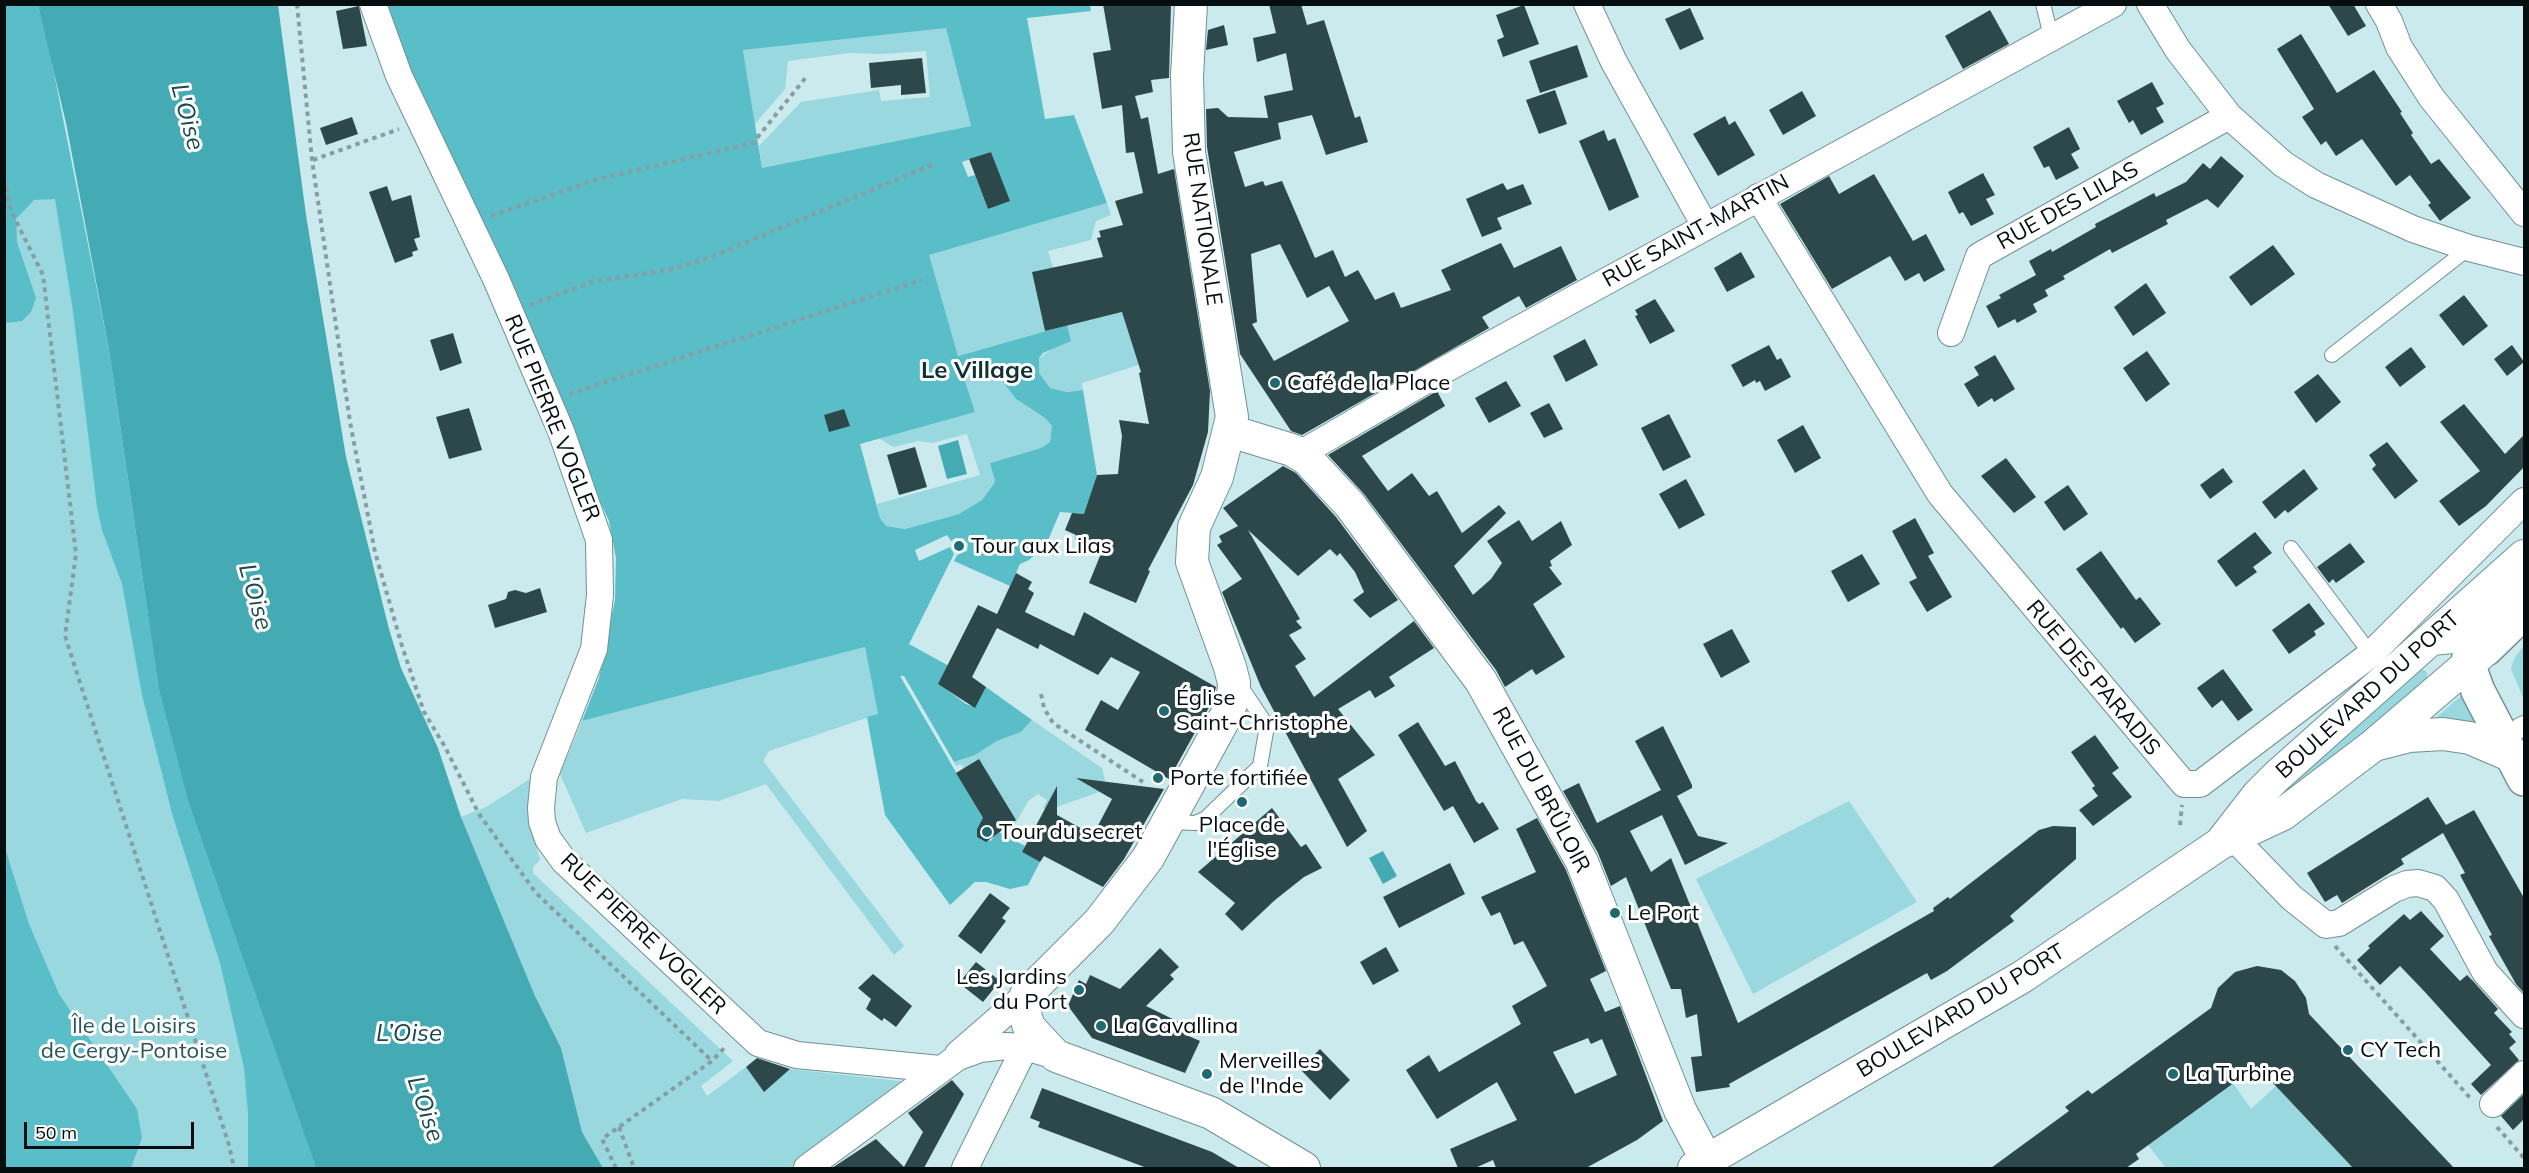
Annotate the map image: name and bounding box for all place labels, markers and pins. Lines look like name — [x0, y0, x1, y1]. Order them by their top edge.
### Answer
place label: Café de la Place — [1287, 370, 1450, 396]
marker: Café de la Place — [1268, 376, 1282, 390]
place label: Tour aux Lilas — [971, 533, 1112, 559]
marker: Tour aux Lilas — [952, 539, 966, 553]
place label: Église Saint-Christophe — [1176, 685, 1348, 736]
marker: Église Saint-Christophe — [1157, 704, 1171, 718]
place label: Porte fortifiée — [1170, 765, 1308, 791]
marker: Porte fortifiée — [1151, 771, 1165, 785]
marker: Place de l'Église — [1235, 795, 1249, 809]
place label: Place de l'Église — [1199, 812, 1285, 864]
place label: Tour du secret — [999, 819, 1143, 845]
marker: Tour du secret — [980, 825, 994, 839]
place label: Le Port — [1627, 900, 1699, 926]
marker: Le Port — [1608, 906, 1622, 920]
place label: Les Jardins du Port — [956, 964, 1067, 1016]
marker: Les Jardins du Port — [1072, 983, 1086, 997]
place label: La Cavallina — [1113, 1013, 1238, 1039]
marker: La Cavallina — [1094, 1019, 1108, 1033]
place label: CY Tech — [2360, 1037, 2441, 1063]
marker: CY Tech — [2341, 1043, 2355, 1057]
place label: Merveilles de l'Inde — [1219, 1048, 1321, 1100]
place label: La Turbine — [2185, 1061, 2292, 1087]
marker: Merveilles de l'Inde — [1200, 1067, 1214, 1081]
marker: La Turbine — [2166, 1067, 2180, 1081]

